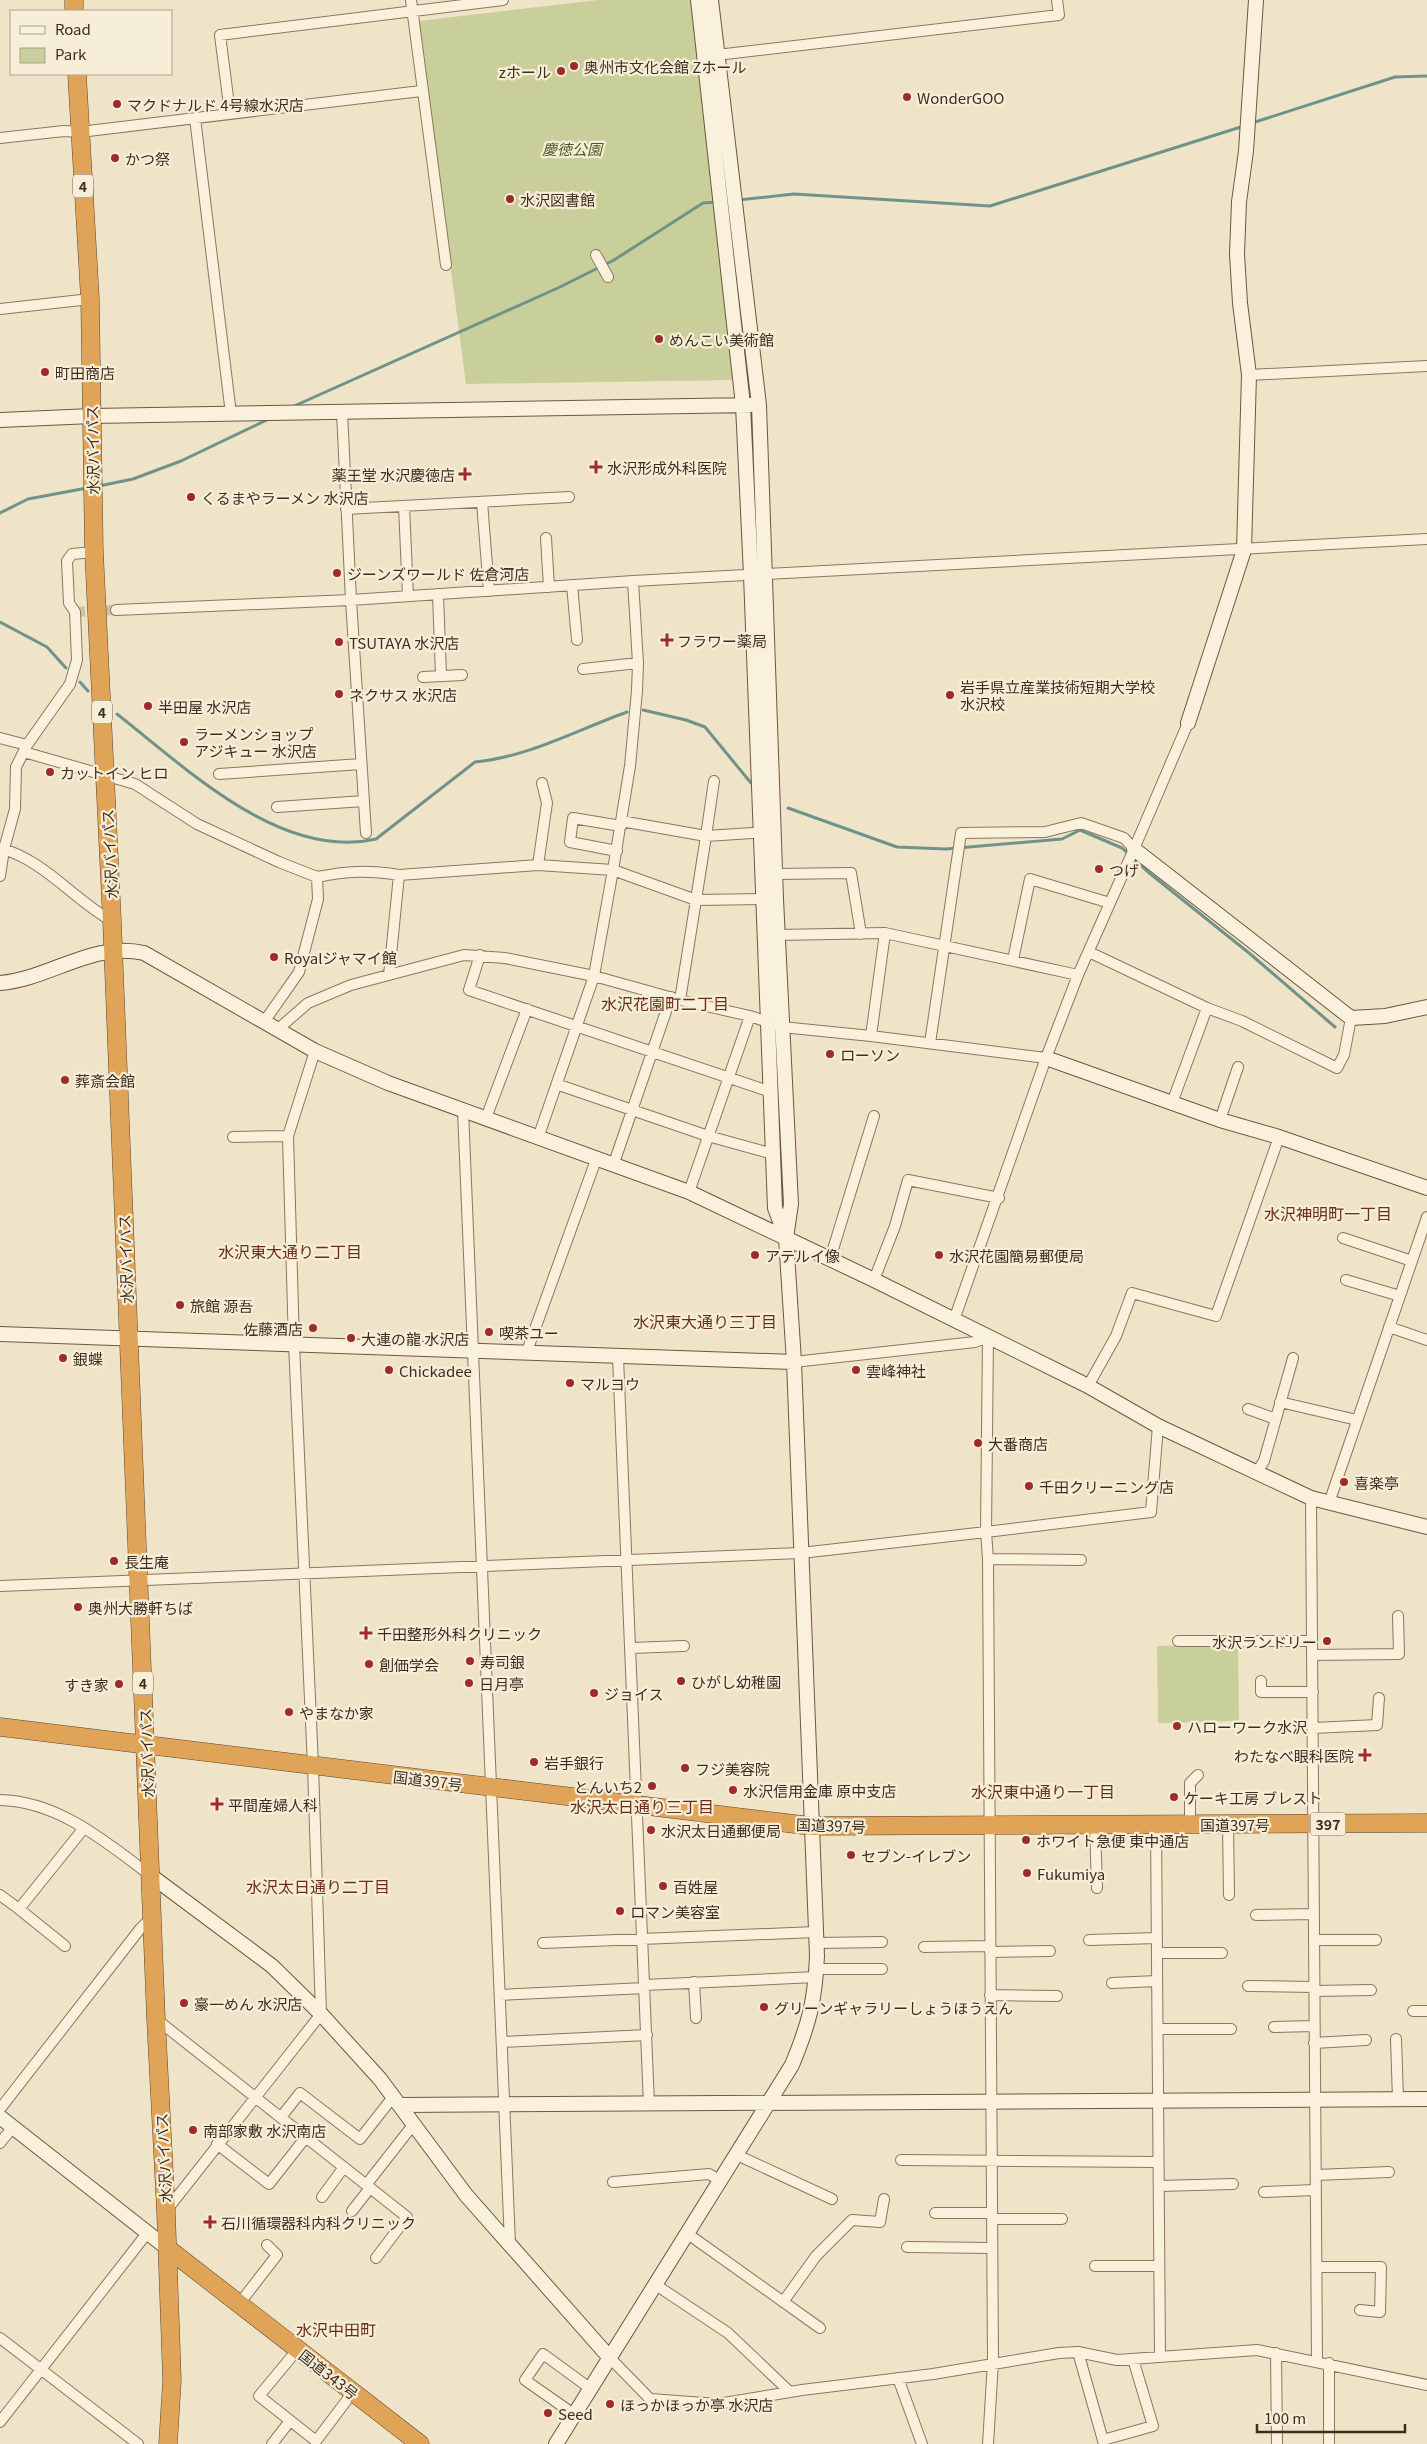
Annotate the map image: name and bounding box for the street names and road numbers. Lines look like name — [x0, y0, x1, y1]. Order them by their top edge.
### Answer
road number: 4 — [73, 175, 93, 198]
street label: 水沢バイパス — [81, 405, 103, 495]
road number: 4 — [92, 700, 112, 724]
street label: 水沢バイパス — [96, 809, 122, 899]
street label: 水沢バイパス — [113, 1214, 137, 1304]
road number: 4 — [133, 1672, 153, 1695]
street label: 水沢バイパス — [134, 1708, 158, 1798]
street label: 国道397号 — [392, 1765, 464, 1795]
road number: 397 — [1310, 1812, 1346, 1836]
street label: 国道397号 — [796, 1813, 866, 1837]
street label: 国道397号 — [1200, 1814, 1270, 1835]
street label: 水沢バイパス — [150, 2113, 176, 2203]
street label: 国道343号 — [295, 2344, 363, 2404]

